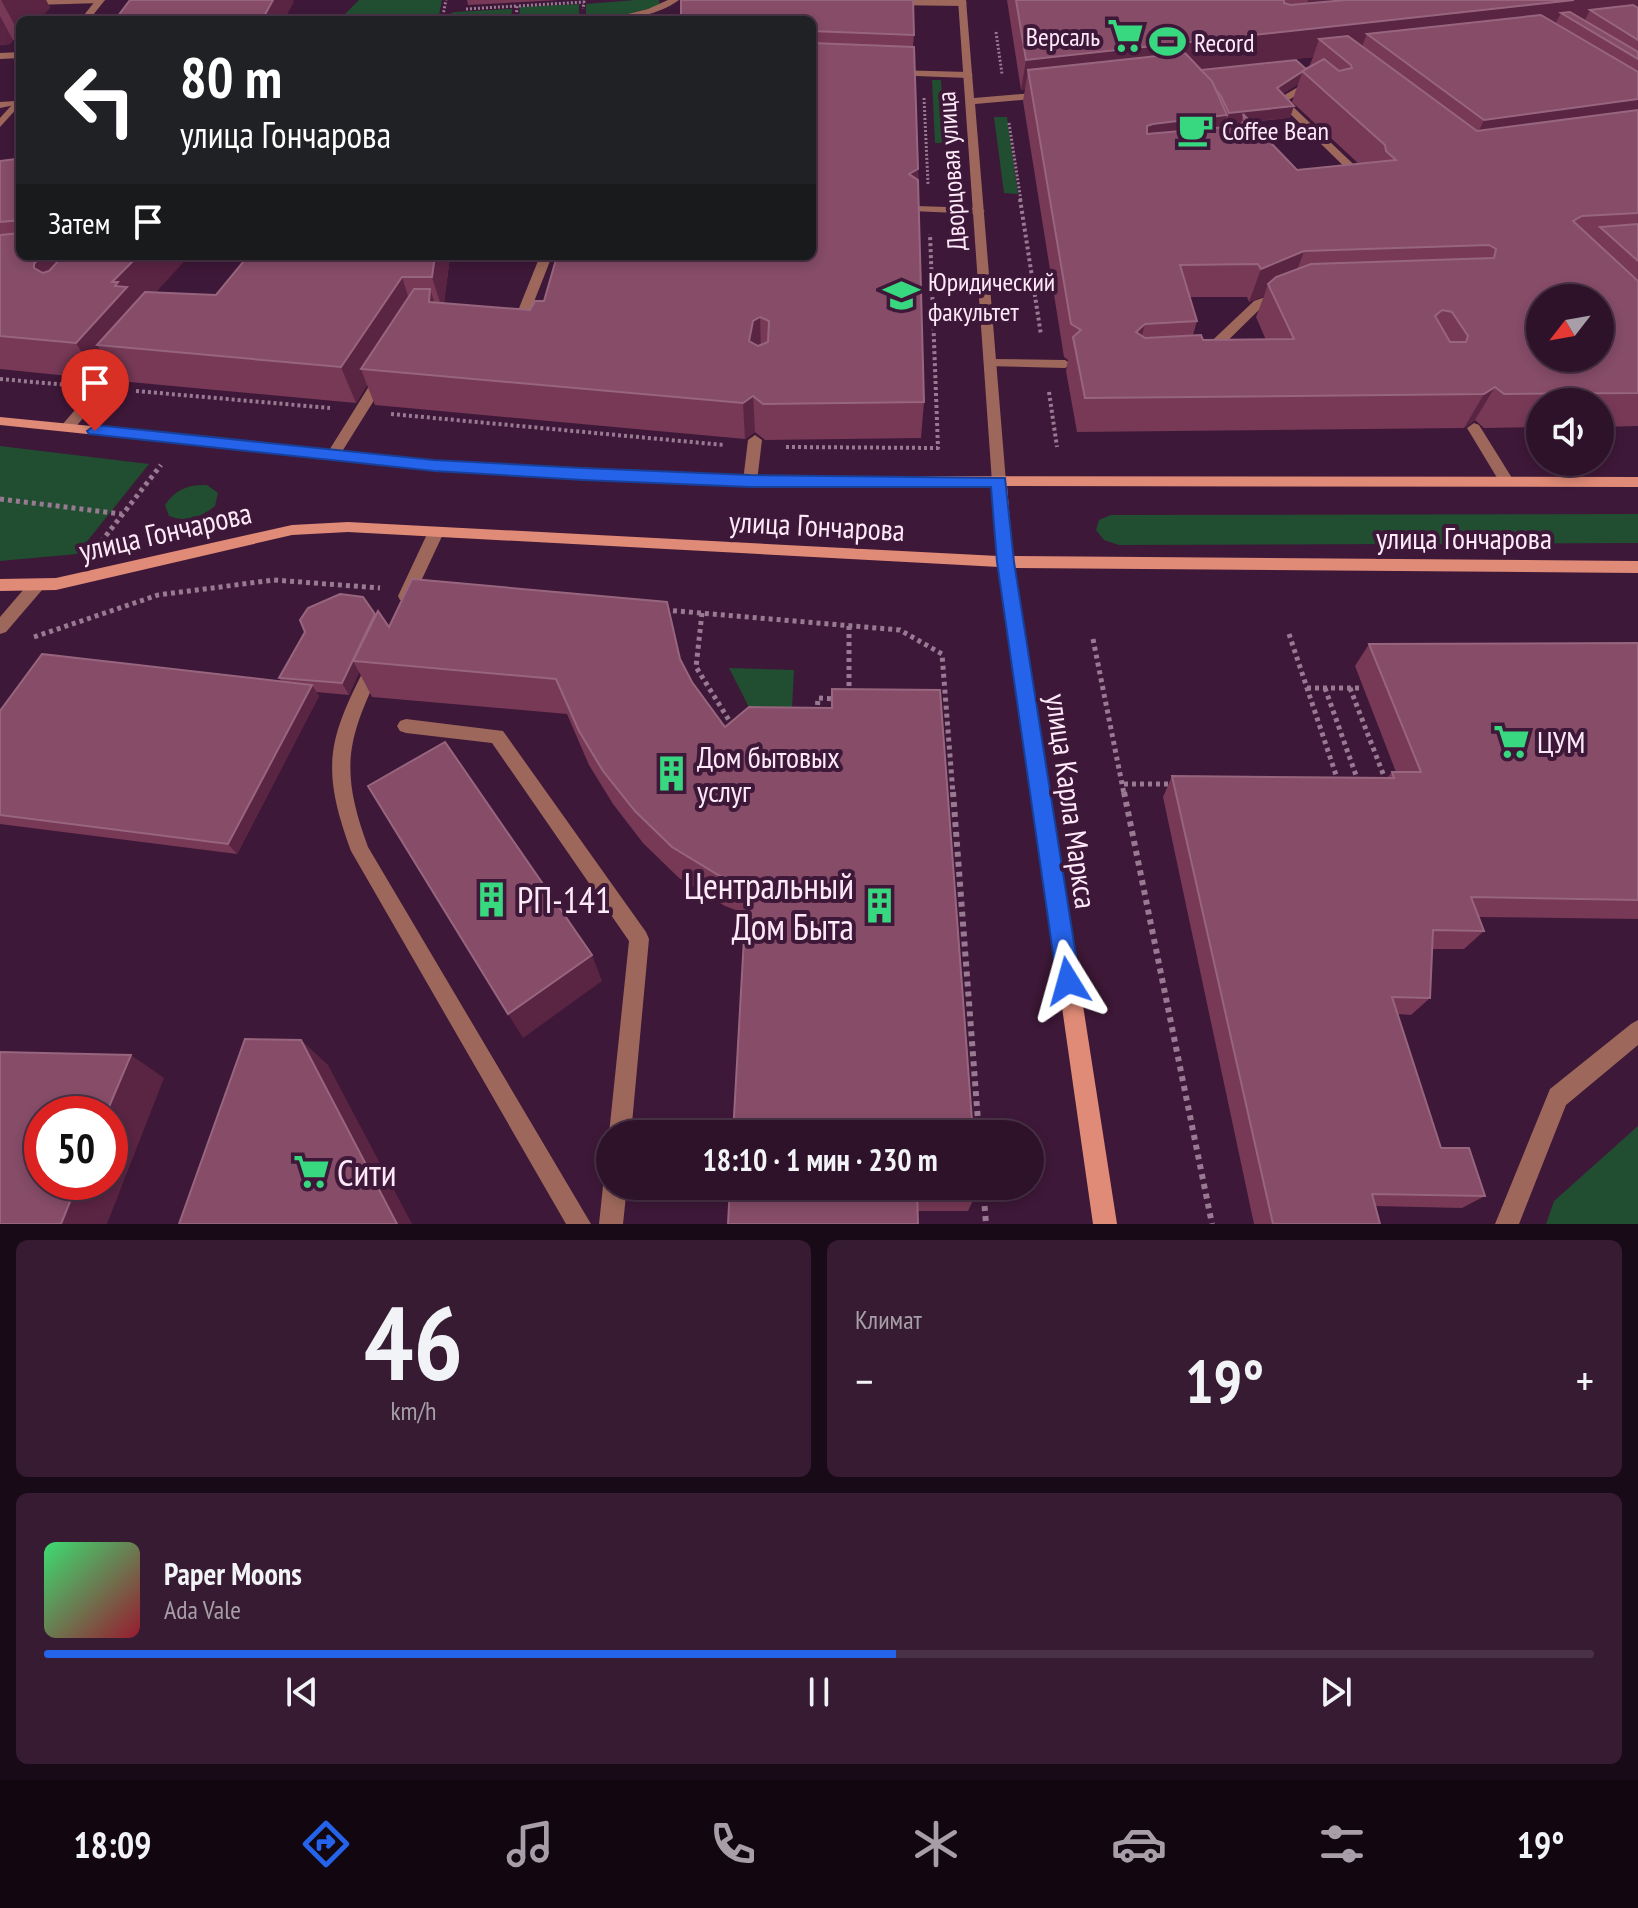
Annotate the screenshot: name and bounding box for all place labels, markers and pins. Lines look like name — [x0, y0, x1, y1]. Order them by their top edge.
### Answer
supermarket icon: Версаль — [1107, 17, 1145, 55]
place label: Версаль — [1026, 20, 1100, 53]
sports icon: Record — [1149, 23, 1187, 61]
place label: Record — [1194, 26, 1254, 59]
cafe icon: Coffee Bean — [1177, 111, 1215, 149]
place label: Coffee Bean — [1222, 114, 1329, 147]
place label: Юридический факультет — [928, 265, 1055, 328]
school or university icon: Юридический факультет — [883, 277, 921, 315]
pin — [61, 349, 129, 431]
supermarket icon: ЦУМ — [1492, 722, 1530, 760]
place label: ЦУМ — [1537, 722, 1585, 761]
place label: Дом бытовых услуг — [697, 737, 840, 810]
building icon: Дом бытовых услуг — [652, 754, 690, 792]
place label: Центральный Дом Быта — [684, 862, 854, 950]
place label: РП-141 — [517, 876, 611, 923]
building icon: РП-141 — [472, 880, 510, 918]
building icon: Центральный Дом Быта — [861, 887, 899, 925]
place label: Сити — [337, 1149, 397, 1196]
supermarket icon: Сити — [292, 1153, 330, 1191]

